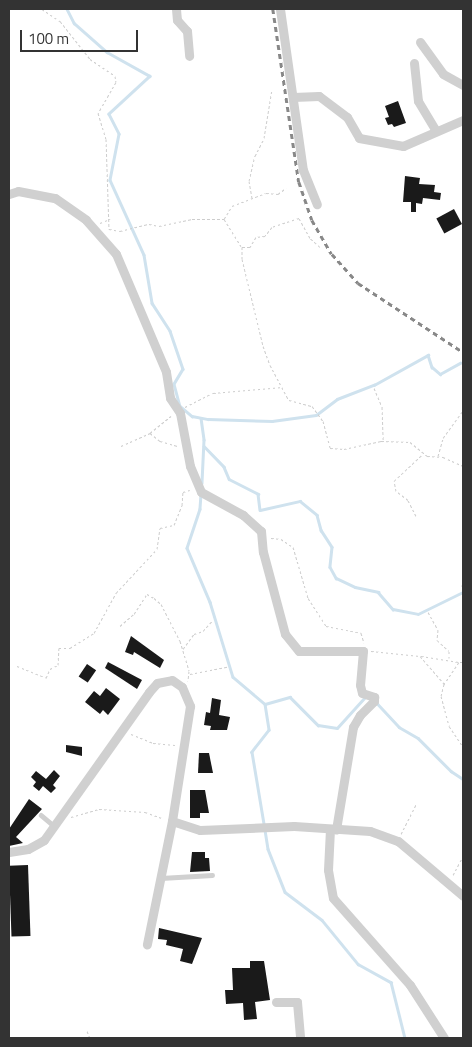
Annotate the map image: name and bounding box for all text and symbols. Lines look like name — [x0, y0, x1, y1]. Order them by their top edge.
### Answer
scale bar — [22, 20, 140, 52]
text: 100 m — [28, 27, 69, 50]

